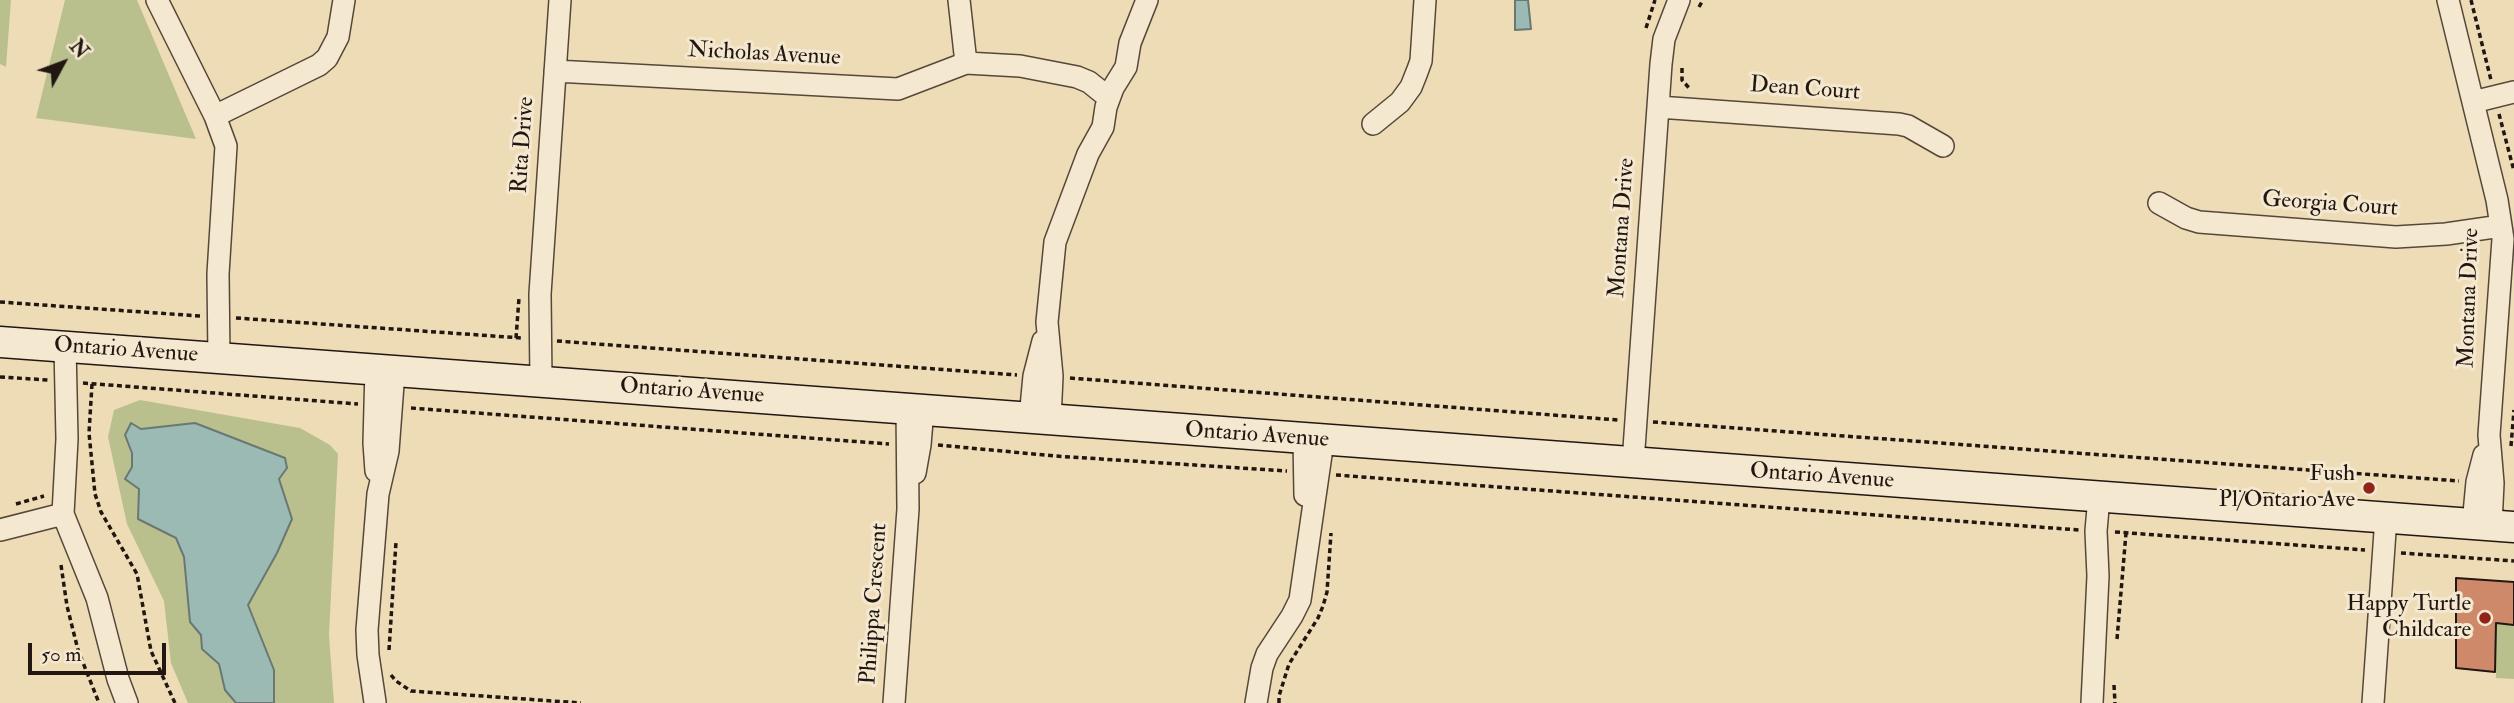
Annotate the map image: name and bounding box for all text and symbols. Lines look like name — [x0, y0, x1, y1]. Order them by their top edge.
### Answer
north arrow — [28, 28, 98, 98]
text: N — [64, 35, 93, 64]
street label: Nicholas Avenue — [687, 37, 841, 73]
street label: Dean Court — [1749, 72, 1861, 108]
street label: Rita Drive — [507, 96, 541, 194]
street label: Montana Drive — [1604, 157, 1642, 299]
street label: Georgia Court — [2261, 186, 2399, 224]
street label: Montana Drive — [2454, 227, 2486, 369]
street label: Ontario Avenue — [53, 332, 199, 370]
street label: Ontario Avenue — [619, 373, 765, 411]
street label: Ontario Avenue — [1184, 417, 1330, 455]
street label: Ontario Avenue — [1749, 458, 1895, 496]
place label: Fush Pl/Ontario Ave — [2218, 461, 2355, 515]
marker: Fush Pl/Ontario Ave — [2361, 480, 2377, 496]
street label: Philippa Crescent — [856, 522, 894, 686]
place label: Happy Turtle Childcare — [2347, 591, 2471, 645]
marker: Happy Turtle Childcare — [2477, 610, 2493, 626]
scale bar — [32, 630, 170, 674]
text: 50 m — [41, 641, 82, 668]

